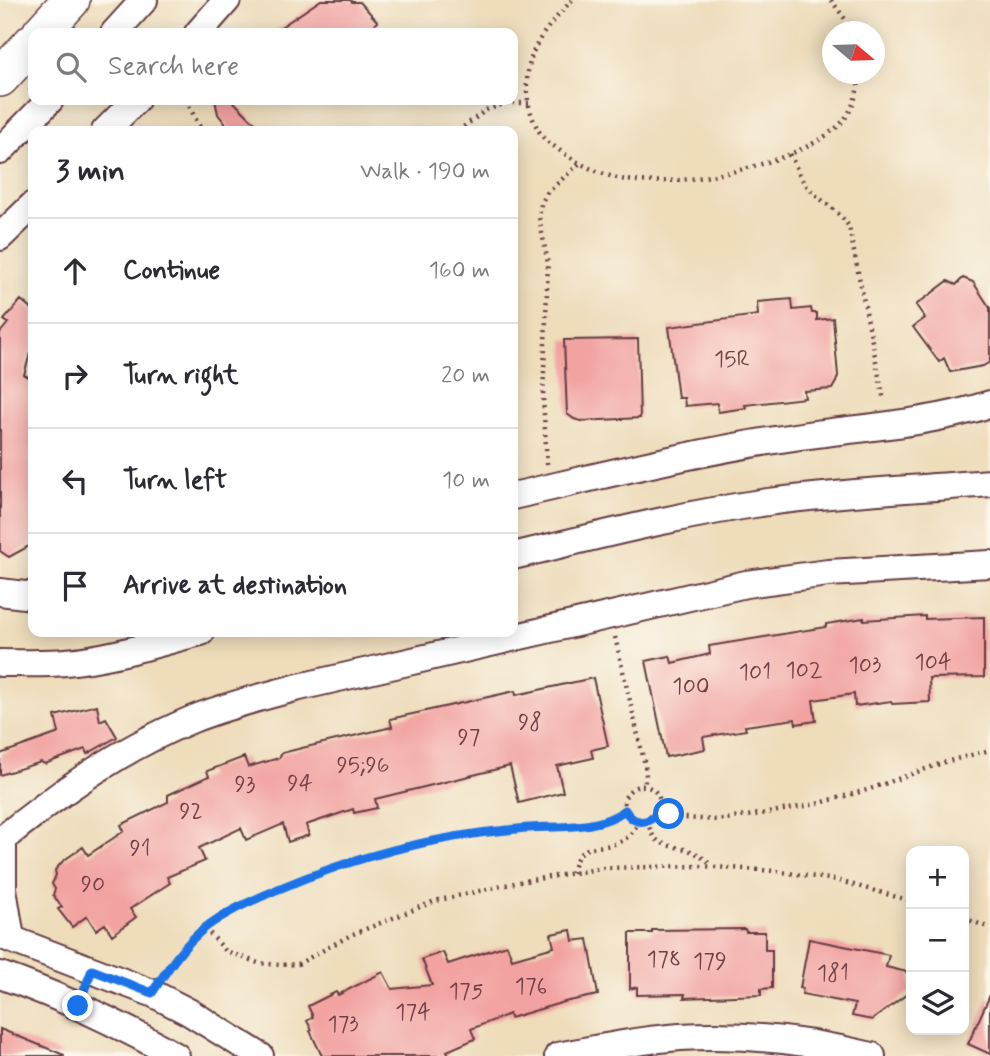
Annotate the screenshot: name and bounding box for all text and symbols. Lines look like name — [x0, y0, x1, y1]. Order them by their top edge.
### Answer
north arrow — [822, 21, 885, 84]
search box — [28, 28, 518, 105]
icon: search — [52, 48, 90, 86]
text: Search here — [108, 50, 239, 84]
text: 3 min — [56, 152, 125, 191]
text: Walk · 190 m — [360, 157, 490, 187]
icon: ahead — [56, 252, 94, 290]
text: Continue — [123, 254, 220, 288]
text: 160 m — [429, 256, 490, 286]
house number: 15R — [714, 345, 750, 375]
icon: right — [56, 357, 94, 395]
text: Turn right — [123, 359, 239, 393]
text: 20 m — [441, 361, 490, 391]
icon: left — [56, 462, 94, 500]
text: Turn left — [123, 464, 227, 498]
text: 10 m — [442, 466, 490, 496]
icon: arrive — [56, 567, 94, 605]
text: Arrive at destination — [123, 569, 347, 603]
house number: 104 — [915, 648, 951, 678]
house number: 103 — [849, 651, 881, 681]
house number: 102 — [785, 656, 823, 686]
house number: 101 — [739, 658, 771, 688]
house number: 100 — [672, 672, 710, 702]
house number: 98 — [518, 708, 542, 738]
house number: 97 — [458, 723, 480, 753]
house number: 95;96 — [337, 751, 389, 781]
house number: 94 — [287, 769, 313, 799]
house number: 93 — [234, 770, 256, 800]
house number: 92 — [179, 797, 203, 827]
route start — [653, 798, 684, 829]
house number: 91 — [129, 834, 151, 864]
map controls — [906, 846, 969, 1035]
button: + — [906, 846, 969, 909]
house number: 90 — [81, 870, 105, 900]
button: − — [906, 909, 969, 972]
house number: 178 — [647, 945, 681, 975]
house number: 179 — [693, 947, 727, 977]
house number: 181 — [817, 959, 849, 989]
house number: 176 — [515, 972, 547, 1002]
button: layers — [906, 972, 969, 1035]
house number: 175 — [449, 977, 483, 1007]
route end — [62, 990, 93, 1021]
house number: 174 — [395, 998, 431, 1028]
house number: 173 — [327, 1010, 359, 1040]

